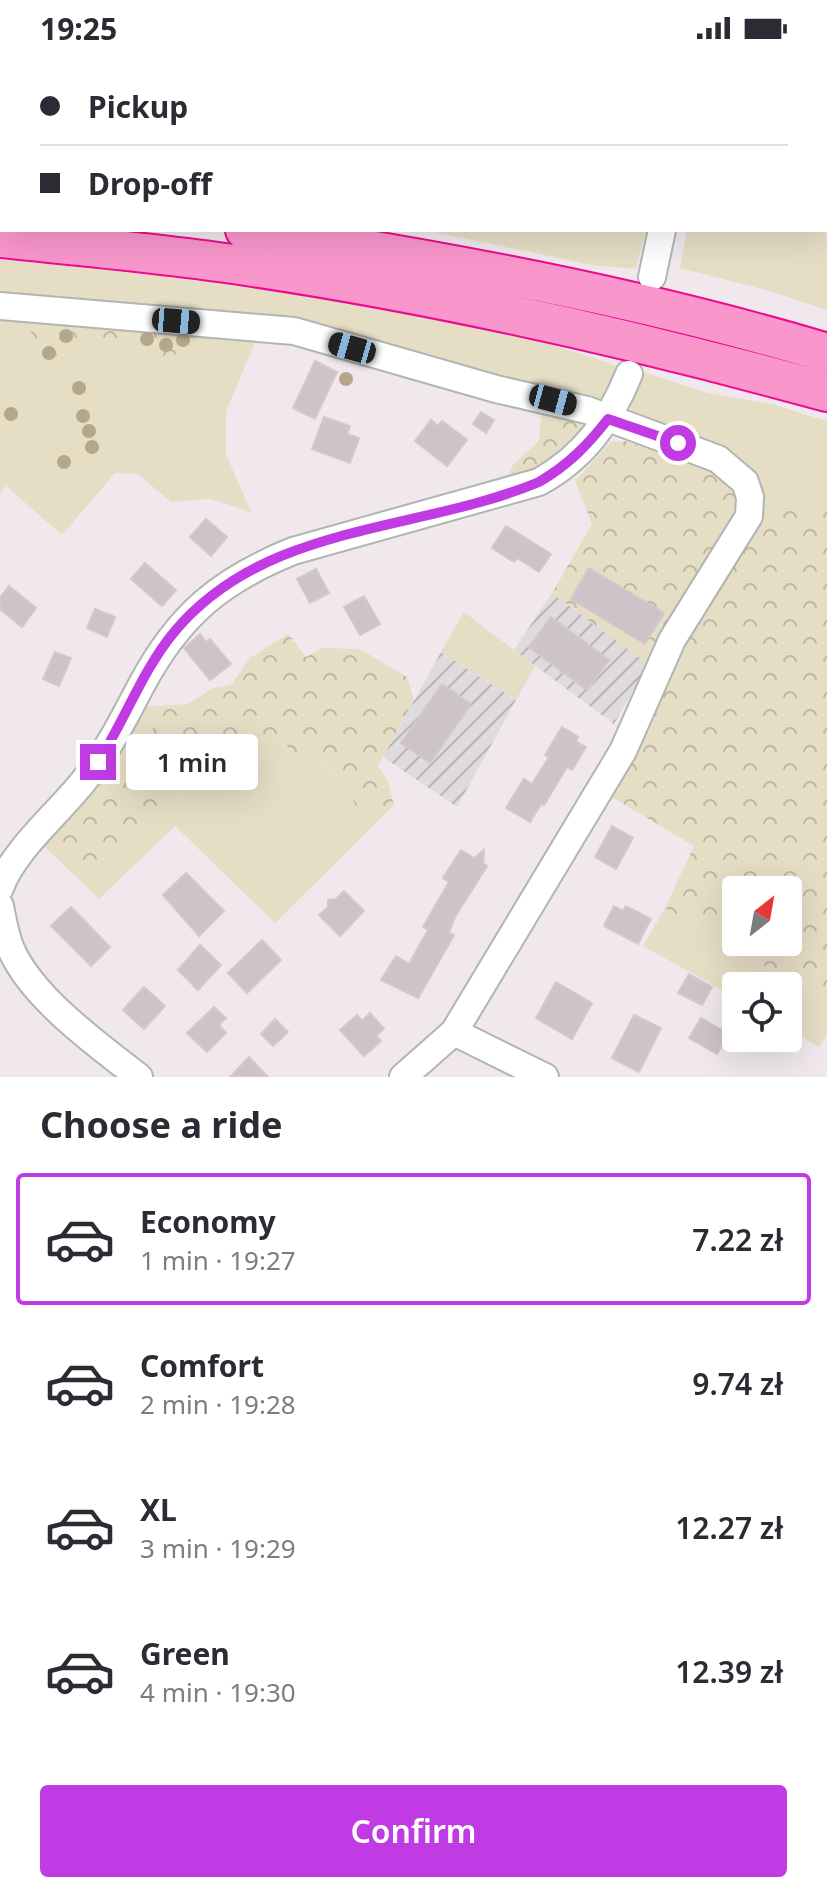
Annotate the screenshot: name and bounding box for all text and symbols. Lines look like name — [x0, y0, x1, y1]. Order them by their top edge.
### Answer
text: 19:25 — [40, 8, 117, 49]
text: Pickup — [88, 86, 188, 127]
text: Drop-off — [88, 163, 212, 204]
car — [151, 307, 201, 335]
car — [326, 330, 378, 366]
car — [527, 382, 579, 418]
route start — [660, 425, 696, 461]
callout: 1 min — [126, 734, 258, 790]
route end — [80, 744, 116, 780]
text: 1 min — [157, 744, 227, 780]
north arrow — [722, 876, 802, 956]
map controls — [722, 876, 802, 1052]
button: locate — [722, 972, 802, 1052]
text: Choose a ride — [40, 1100, 282, 1149]
text: Economy — [140, 1201, 276, 1242]
icon: car — [44, 1203, 116, 1275]
text: 7.22 zł — [692, 1219, 783, 1260]
text: 1 min · 19:27 — [140, 1242, 296, 1278]
text: Comfort — [140, 1345, 264, 1386]
icon: car — [44, 1347, 116, 1419]
text: 9.74 zł — [692, 1363, 783, 1404]
text: 2 min · 19:28 — [140, 1386, 296, 1422]
text: XL — [140, 1489, 177, 1530]
icon: car — [44, 1491, 116, 1563]
text: 12.27 zł — [675, 1507, 783, 1548]
text: 3 min · 19:29 — [140, 1530, 296, 1566]
text: Green — [140, 1633, 230, 1674]
icon: car — [44, 1635, 116, 1707]
text: 12.39 zł — [675, 1651, 783, 1692]
text: 4 min · 19:30 — [140, 1674, 296, 1710]
button: Confirm — [40, 1785, 787, 1877]

